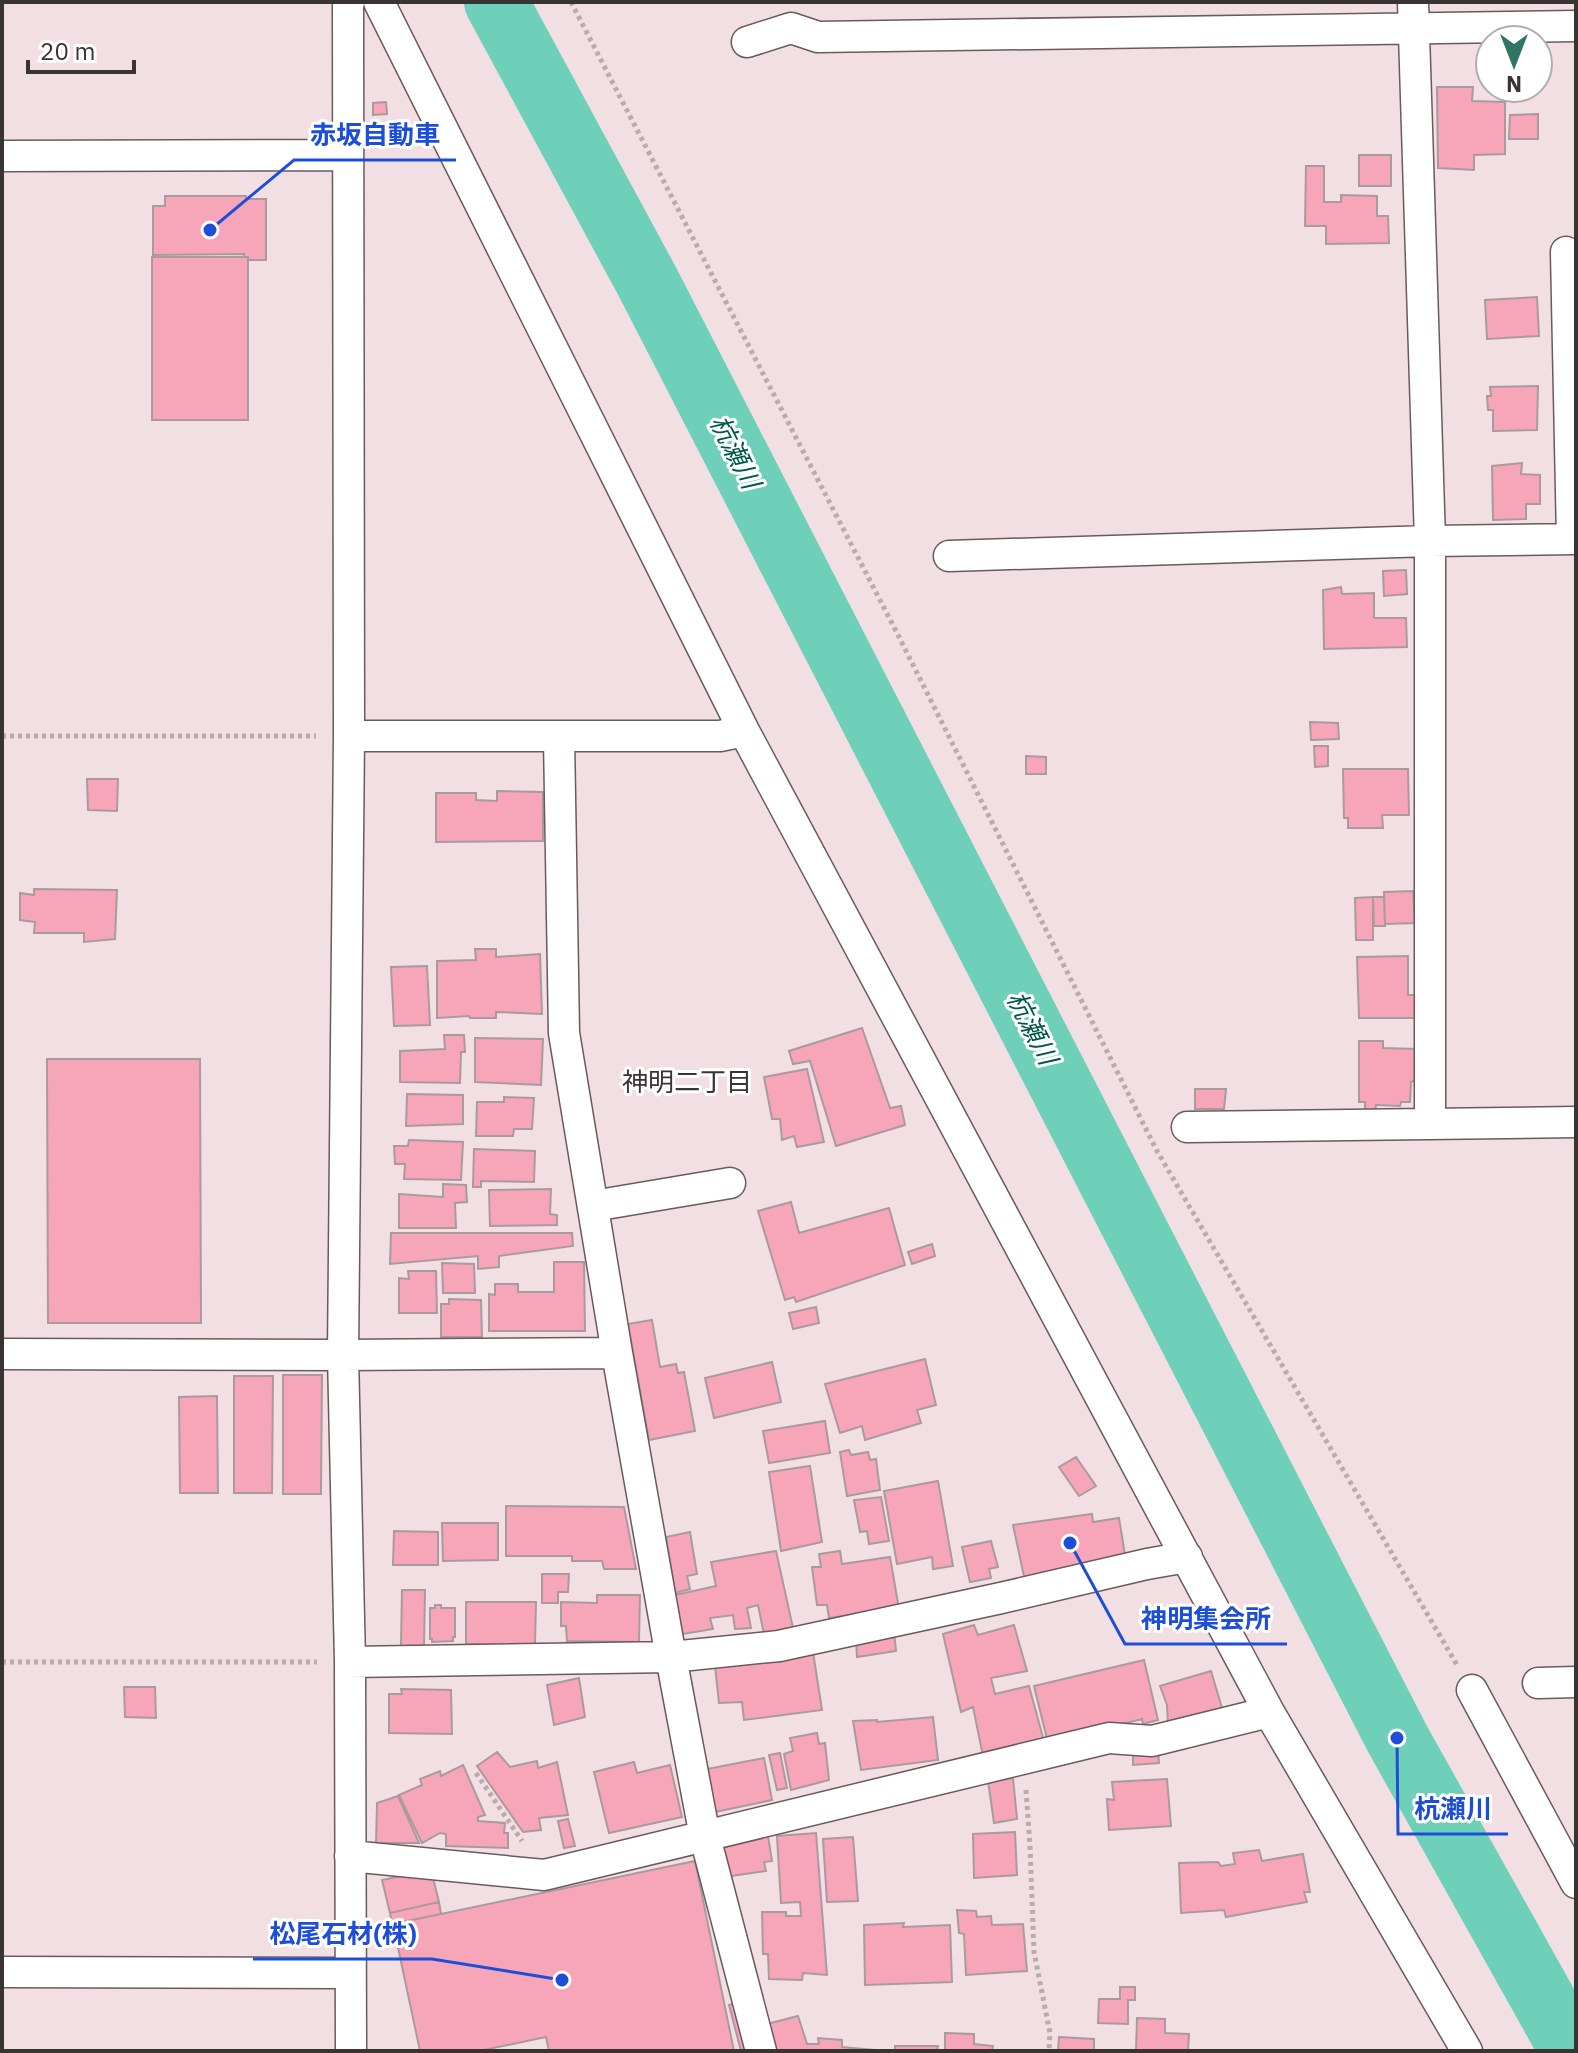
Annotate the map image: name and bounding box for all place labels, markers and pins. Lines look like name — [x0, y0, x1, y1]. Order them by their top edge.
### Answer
callout: 赤坂自動車 — [294, 110, 456, 160]
callout: 神明集会所 — [1125, 1594, 1287, 1644]
callout: 杭瀬川 — [1398, 1784, 1508, 1834]
callout: 松尾石材(株) — [253, 1909, 432, 1959]

